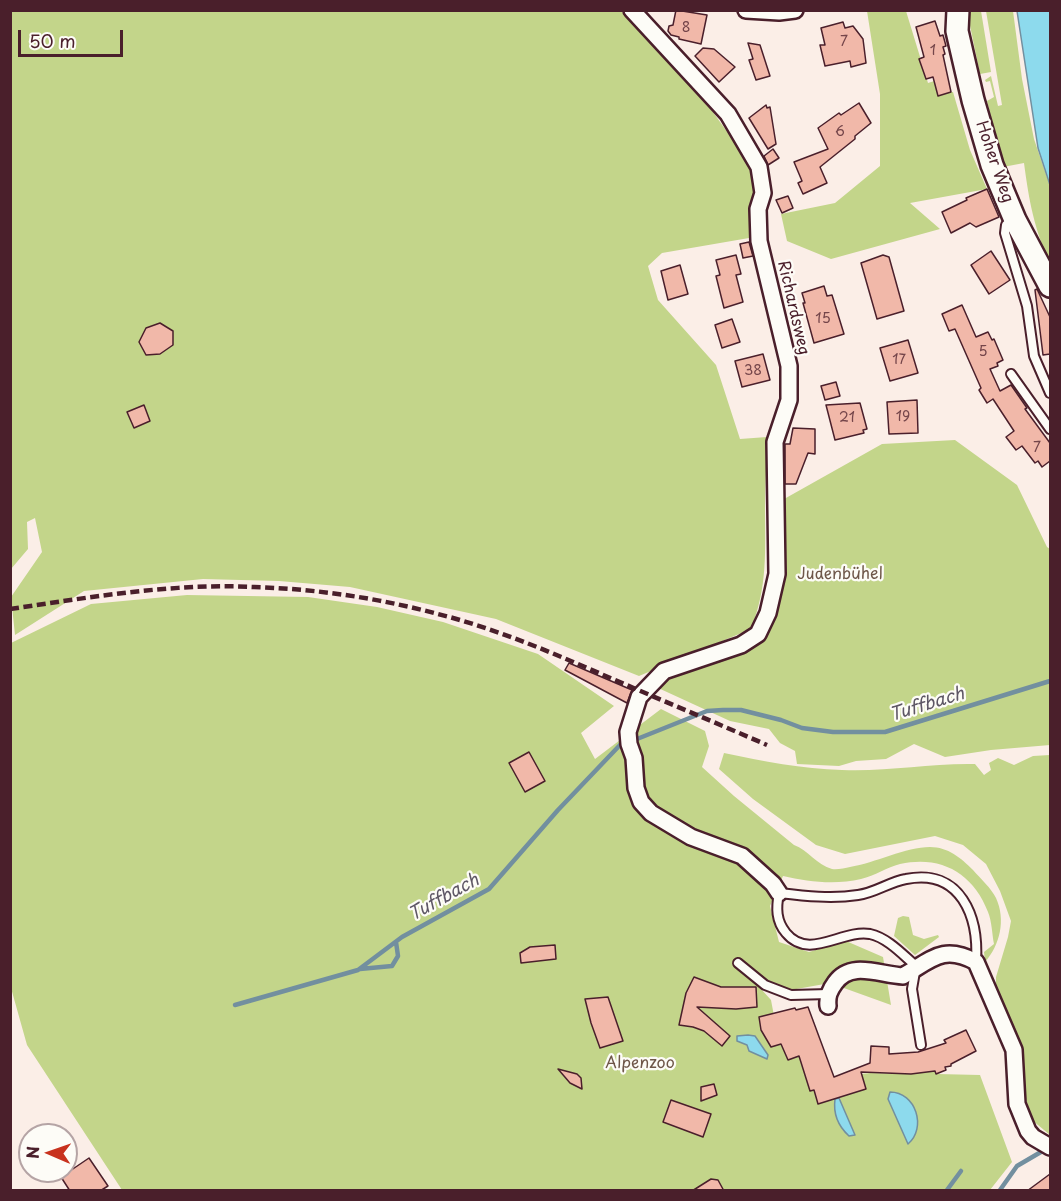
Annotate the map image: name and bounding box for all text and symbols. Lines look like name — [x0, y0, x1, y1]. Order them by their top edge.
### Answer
scale bar — [21, 18, 126, 56]
house number: 8 — [682, 20, 690, 36]
text: 50 m — [29, 27, 76, 54]
house number: 7 — [840, 34, 848, 50]
house number: 1 — [930, 43, 936, 59]
street label: Hoher Weg — [971, 118, 1017, 206]
house number: 6 — [835, 124, 845, 140]
street label: Richardsweg — [773, 259, 813, 357]
house number: 15 — [815, 311, 831, 327]
house number: 5 — [978, 344, 988, 360]
house number: 17 — [892, 352, 906, 368]
house number: 38 — [744, 363, 762, 379]
house number: 19 — [896, 409, 910, 425]
house number: 21 — [839, 410, 855, 426]
house number: 7 — [1033, 440, 1041, 456]
park label: Judenbühel — [797, 565, 883, 585]
water label: Tuffbach — [887, 683, 967, 727]
water label: Tuffbach — [405, 870, 483, 926]
park label: Alpenzoo — [605, 1054, 675, 1074]
north arrow — [18, 1123, 78, 1183]
text: N — [20, 1146, 44, 1159]

